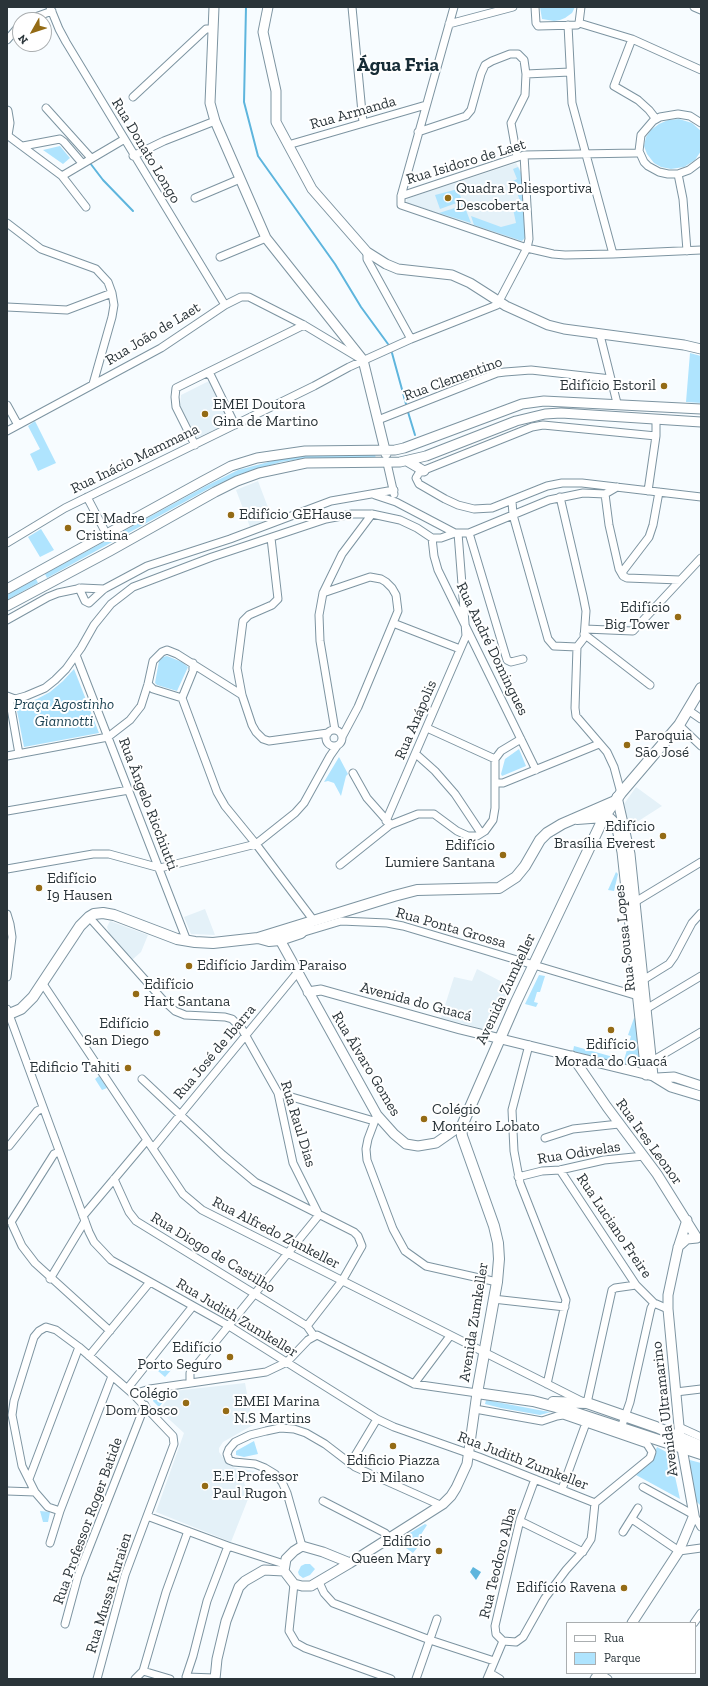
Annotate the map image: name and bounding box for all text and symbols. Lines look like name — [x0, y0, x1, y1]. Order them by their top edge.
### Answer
north arrow — [12, 12, 52, 52]
text: N — [15, 32, 31, 47]
district label: Água Fria — [357, 55, 439, 77]
street label: Rua Armanda — [308, 92, 398, 134]
street label: Rua Donato Longo — [108, 95, 184, 207]
street label: Rua Isidoro de Laet — [404, 135, 528, 189]
place label: Quadra Poliesportiva Descoberta — [456, 180, 592, 215]
marker: Quadra Poliesportiva Descoberta — [443, 193, 453, 203]
street label: Rua João de Laet — [102, 299, 204, 369]
street label: Rua Clementino — [401, 353, 505, 405]
place label: Edifício Estoril — [560, 377, 656, 395]
marker: Edifício Estoril — [659, 381, 669, 391]
place label: EMEI Doutora Gina de Martino — [213, 396, 318, 431]
marker: EMEI Doutora Gina de Martino — [200, 409, 210, 419]
street label: Rua Inácio Mammana — [68, 420, 202, 498]
place label: Edifício GEHause — [239, 506, 352, 524]
place label: CEI Madre Cristina — [76, 510, 145, 545]
marker: Edifício GEHause — [226, 510, 236, 520]
marker: CEI Madre Cristina — [63, 523, 73, 533]
street label: Rua André Domingues — [452, 579, 532, 719]
place label: Edifício Big Tower — [605, 599, 670, 634]
marker: Edifício Big Tower — [673, 612, 683, 622]
street label: Rua Anápolis — [391, 678, 441, 762]
park label: Praça Agostinho Giannotti — [14, 696, 114, 731]
place label: Paroquia São José — [635, 727, 693, 762]
street label: Rua Ângelo Ricchiutti — [114, 735, 182, 873]
marker: Paroquia São José — [622, 740, 632, 750]
place label: Edifício Brasília Everest — [554, 818, 655, 853]
marker: Edifício Brasília Everest — [658, 831, 668, 841]
place label: Edifício Lumiere Santana — [385, 837, 495, 872]
marker: Edifício Lumiere Santana — [498, 850, 508, 860]
place label: Edifício I9 Hausen — [47, 870, 112, 905]
marker: Edifício I9 Hausen — [34, 883, 44, 893]
street label: Rua Sousa Lopes — [610, 884, 640, 992]
street label: Rua Ponta Grossa — [394, 904, 508, 952]
street label: Avenida Zumkeller — [472, 930, 540, 1048]
place label: Edifício Jardim Paraiso — [197, 957, 347, 975]
marker: Edifício Jardim Paraiso — [184, 961, 194, 971]
place label: Edifício Hart Santana — [144, 976, 230, 1011]
street label: Avenida do Guacá — [358, 978, 474, 1026]
marker: Edifício Hart Santana — [131, 989, 141, 999]
street label: Rua José de Ibarra — [170, 1001, 260, 1103]
street label: Rua Álvaro Gomes — [328, 1008, 404, 1120]
place label: Edifício San Diego — [84, 1015, 149, 1050]
marker: Edifício Morada do Guacá — [606, 1025, 616, 1035]
marker: Edifício San Diego — [152, 1028, 162, 1038]
place label: Edifício Morada do Guacá — [555, 1036, 667, 1071]
place label: Edificio Tahiti — [30, 1059, 120, 1077]
marker: Edificio Tahiti — [123, 1063, 133, 1073]
street label: Rua Raul Dias — [276, 1079, 320, 1169]
street label: Rua Ires Leonor — [612, 1095, 686, 1189]
place label: Colégio Monteiro Lobato — [432, 1101, 540, 1136]
marker: Colégio Monteiro Lobato — [419, 1114, 429, 1124]
street label: Rua Odivelas — [536, 1138, 622, 1168]
street label: Rua Luciano Freire — [572, 1170, 656, 1282]
street label: Rua Alfredo Zunkeller — [209, 1193, 343, 1273]
street label: Rua Diogo de Castilho — [147, 1209, 279, 1297]
street label: Avenida Zumkeller — [456, 1261, 492, 1383]
street label: Rua Judith Zumkeller — [173, 1275, 301, 1361]
place label: Edifício Porto Seguro — [137, 1339, 222, 1374]
street label: Avenida Ultramarino — [648, 1340, 682, 1478]
marker: Edifício Porto Seguro — [225, 1352, 235, 1362]
place label: Colégio Dom Bosco — [105, 1385, 178, 1420]
place label: EMEI Marina N.S Martins — [234, 1393, 320, 1428]
marker: Colégio Dom Bosco — [181, 1398, 191, 1408]
marker: EMEI Marina N.S Martins — [221, 1406, 231, 1416]
street label: Rua Judith Zumkeller — [455, 1428, 591, 1494]
street label: Rua Professor Roger Batide — [49, 1435, 127, 1607]
marker: Edificio Piazza Di Milano — [388, 1441, 398, 1451]
place label: Edificio Piazza Di Milano — [346, 1452, 440, 1487]
place label: E.E Professor Paul Rugon — [213, 1468, 299, 1503]
marker: E.E Professor Paul Rugon — [200, 1481, 210, 1491]
street label: Rua Teodoro Alba — [476, 1506, 520, 1620]
street label: Rua Mussa Kuraien — [82, 1531, 136, 1655]
place label: Edificio Queen Mary — [351, 1533, 431, 1568]
marker: Edificio Queen Mary — [434, 1546, 444, 1556]
place label: Edifício Ravena — [516, 1579, 616, 1597]
marker: Edifício Ravena — [619, 1583, 629, 1593]
legend — [566, 1622, 696, 1674]
text: Rua — [604, 1631, 624, 1645]
text: Parque — [604, 1651, 640, 1665]

